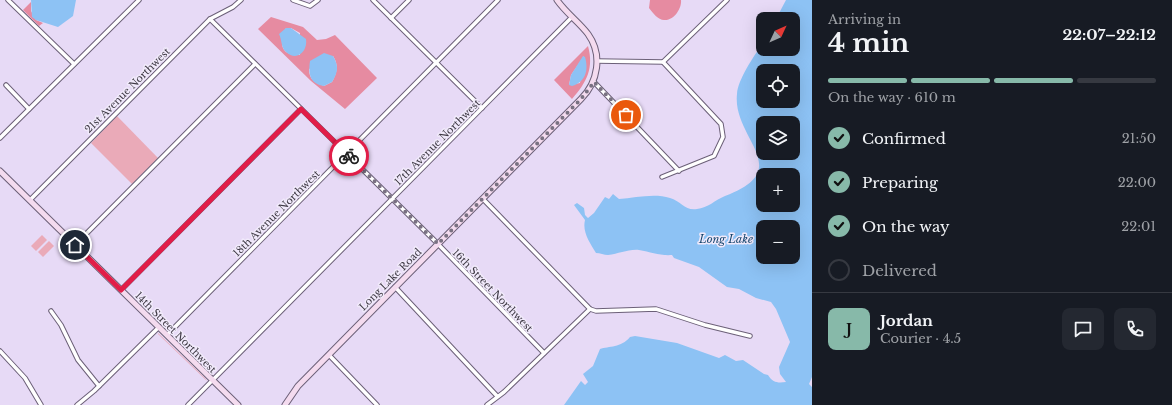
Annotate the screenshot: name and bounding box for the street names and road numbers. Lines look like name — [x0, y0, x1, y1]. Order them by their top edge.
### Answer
street label: 21st Avenue Northwest — [82, 45, 173, 136]
street label: 17th Avenue Northwest — [392, 96, 483, 188]
street label: 18th Avenue Northwest — [230, 167, 323, 259]
street label: Long Lake Road — [356, 245, 425, 313]
street label: 16th Street Northwest — [450, 246, 536, 335]
street label: 14th Street Northwest — [132, 289, 219, 376]

